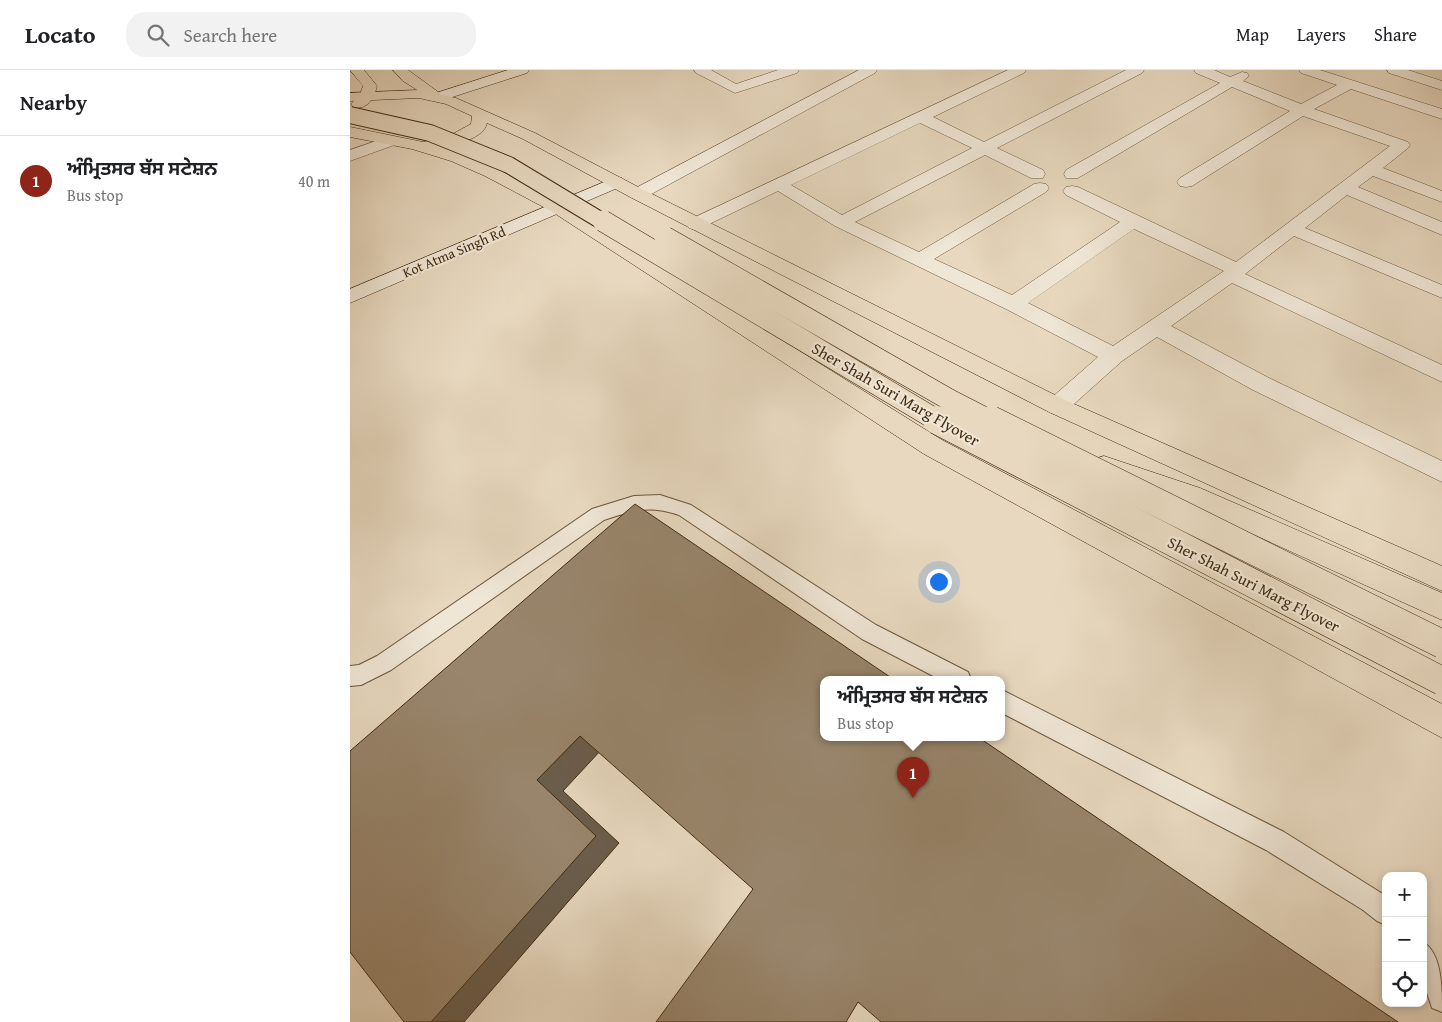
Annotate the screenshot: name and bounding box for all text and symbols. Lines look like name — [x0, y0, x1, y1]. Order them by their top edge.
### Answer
search box — [126, 12, 476, 57]
text: Locato — [25, 17, 96, 52]
icon: search — [144, 21, 172, 49]
text: Search here — [184, 21, 277, 49]
text: Map — [1236, 21, 1269, 48]
text: Layers — [1297, 21, 1346, 48]
text: Share — [1374, 21, 1417, 48]
text: Nearby — [20, 87, 87, 118]
text: ਅੰਮ੍ਰਿਤਸਰ ਬੱਸ ਸਟੇਸ਼ਨ — [67, 154, 217, 182]
text: 1 — [32, 169, 40, 193]
text: 40 m — [298, 169, 330, 193]
text: Bus stop — [67, 183, 123, 207]
street label: Kot Atma Singh Rd — [399, 221, 509, 283]
street label: Sher Shah Suri Marg Flyover — [807, 336, 985, 452]
street label: Sher Shah Suri Marg Flyover — [1164, 530, 1345, 638]
your location — [926, 569, 952, 595]
popup — [820, 676, 1005, 741]
text: ਅੰਮ੍ਰਿਤਸਰ ਬੱਸ ਸਟੇਸ਼ਨ — [837, 682, 988, 710]
text: Bus stop — [837, 711, 894, 735]
pin: 1 — [897, 757, 929, 798]
map controls — [1382, 872, 1427, 1007]
button: + — [1382, 872, 1427, 917]
button: − — [1382, 917, 1427, 962]
button: locate — [1382, 962, 1427, 1007]

